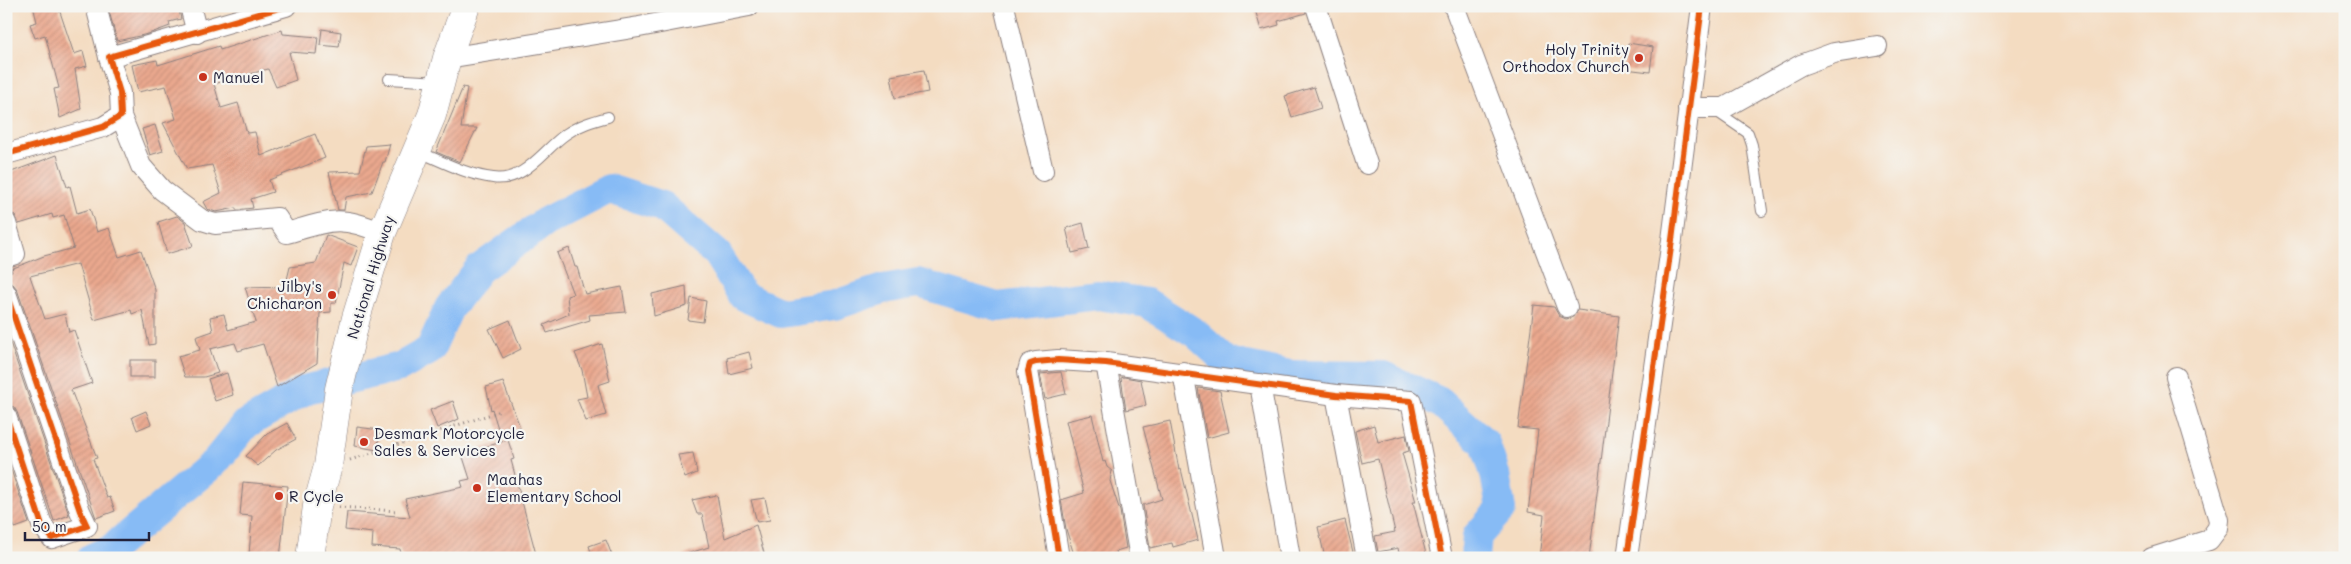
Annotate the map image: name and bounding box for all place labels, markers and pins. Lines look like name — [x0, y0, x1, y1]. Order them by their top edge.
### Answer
place label: Holy Trinity Orthodox Church — [1503, 39, 1629, 76]
marker: Holy Trinity Orthodox Church — [1633, 52, 1645, 64]
place label: Manuel — [213, 67, 264, 87]
marker: Manuel — [197, 71, 209, 83]
place label: Jilby's Chicharon — [247, 276, 322, 313]
marker: Jilby's Chicharon — [326, 289, 338, 301]
place label: Desmark Motorcycle Sales & Services — [374, 423, 525, 460]
marker: Desmark Motorcycle Sales & Services — [358, 436, 370, 448]
place label: Maahas Elementary School — [487, 469, 622, 506]
marker: Maahas Elementary School — [471, 482, 483, 494]
place label: R Cycle — [289, 486, 344, 506]
marker: R Cycle — [273, 490, 285, 502]

